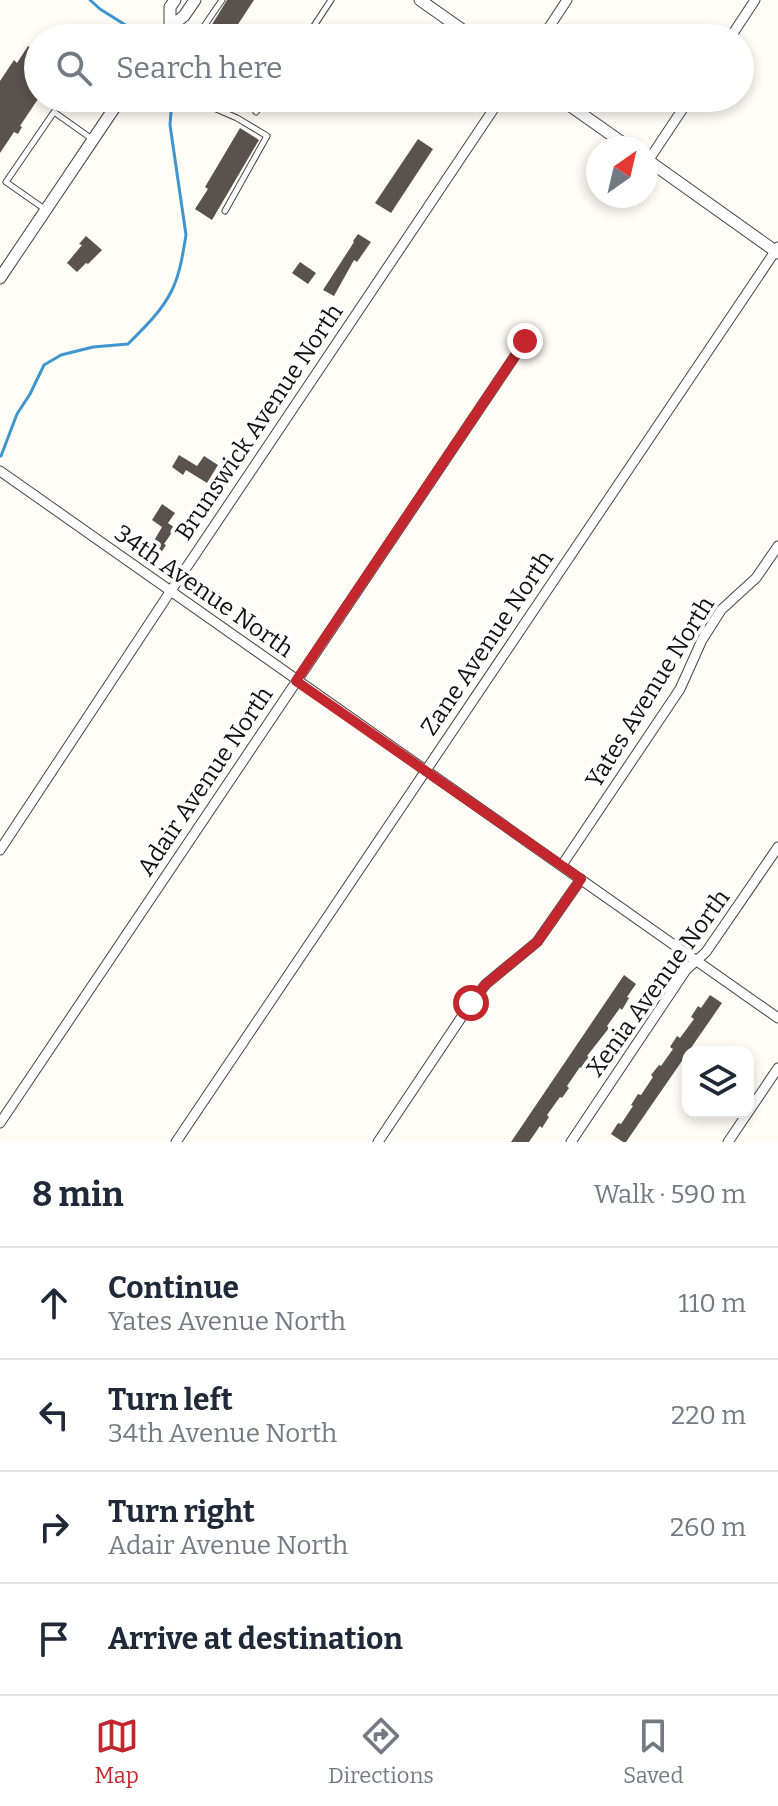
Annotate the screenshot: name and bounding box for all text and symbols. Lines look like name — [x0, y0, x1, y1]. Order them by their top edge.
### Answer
search box — [24, 24, 754, 112]
icon: search — [52, 46, 96, 90]
text: Search here — [116, 50, 283, 86]
north arrow — [586, 136, 658, 208]
street label: Brunswick Avenue North — [169, 299, 349, 545]
route end — [507, 323, 543, 359]
street label: 34th Avenue North — [109, 519, 299, 663]
street label: Zane Avenue North — [415, 545, 559, 741]
street label: Yates Avenue North — [580, 591, 720, 793]
street label: Adair Avenue North — [131, 681, 279, 881]
street label: Xenia Avenue North — [581, 884, 735, 1082]
route start — [453, 985, 489, 1021]
map controls — [682, 1046, 754, 1118]
button: layers — [682, 1046, 754, 1118]
text: 8 min — [32, 1174, 124, 1215]
text: Walk · 590 m — [594, 1179, 746, 1210]
text: Continue — [108, 1270, 239, 1306]
icon: ahead — [32, 1281, 76, 1325]
text: 110 m — [678, 1288, 746, 1319]
text: Yates Avenue North — [108, 1306, 346, 1337]
text: Turn left — [108, 1382, 233, 1418]
icon: left — [32, 1393, 76, 1437]
text: 220 m — [671, 1400, 746, 1431]
text: 34th Avenue North — [108, 1418, 337, 1449]
text: Turn right — [108, 1494, 255, 1530]
icon: right — [32, 1505, 76, 1549]
text: 260 m — [670, 1512, 746, 1543]
text: Adair Avenue North — [108, 1530, 348, 1561]
icon: arrive — [32, 1617, 76, 1661]
text: Arrive at destination — [108, 1621, 403, 1657]
tab: Map — [95, 1714, 139, 1789]
tab: Directions — [328, 1714, 434, 1789]
tab: Saved — [623, 1714, 683, 1789]

